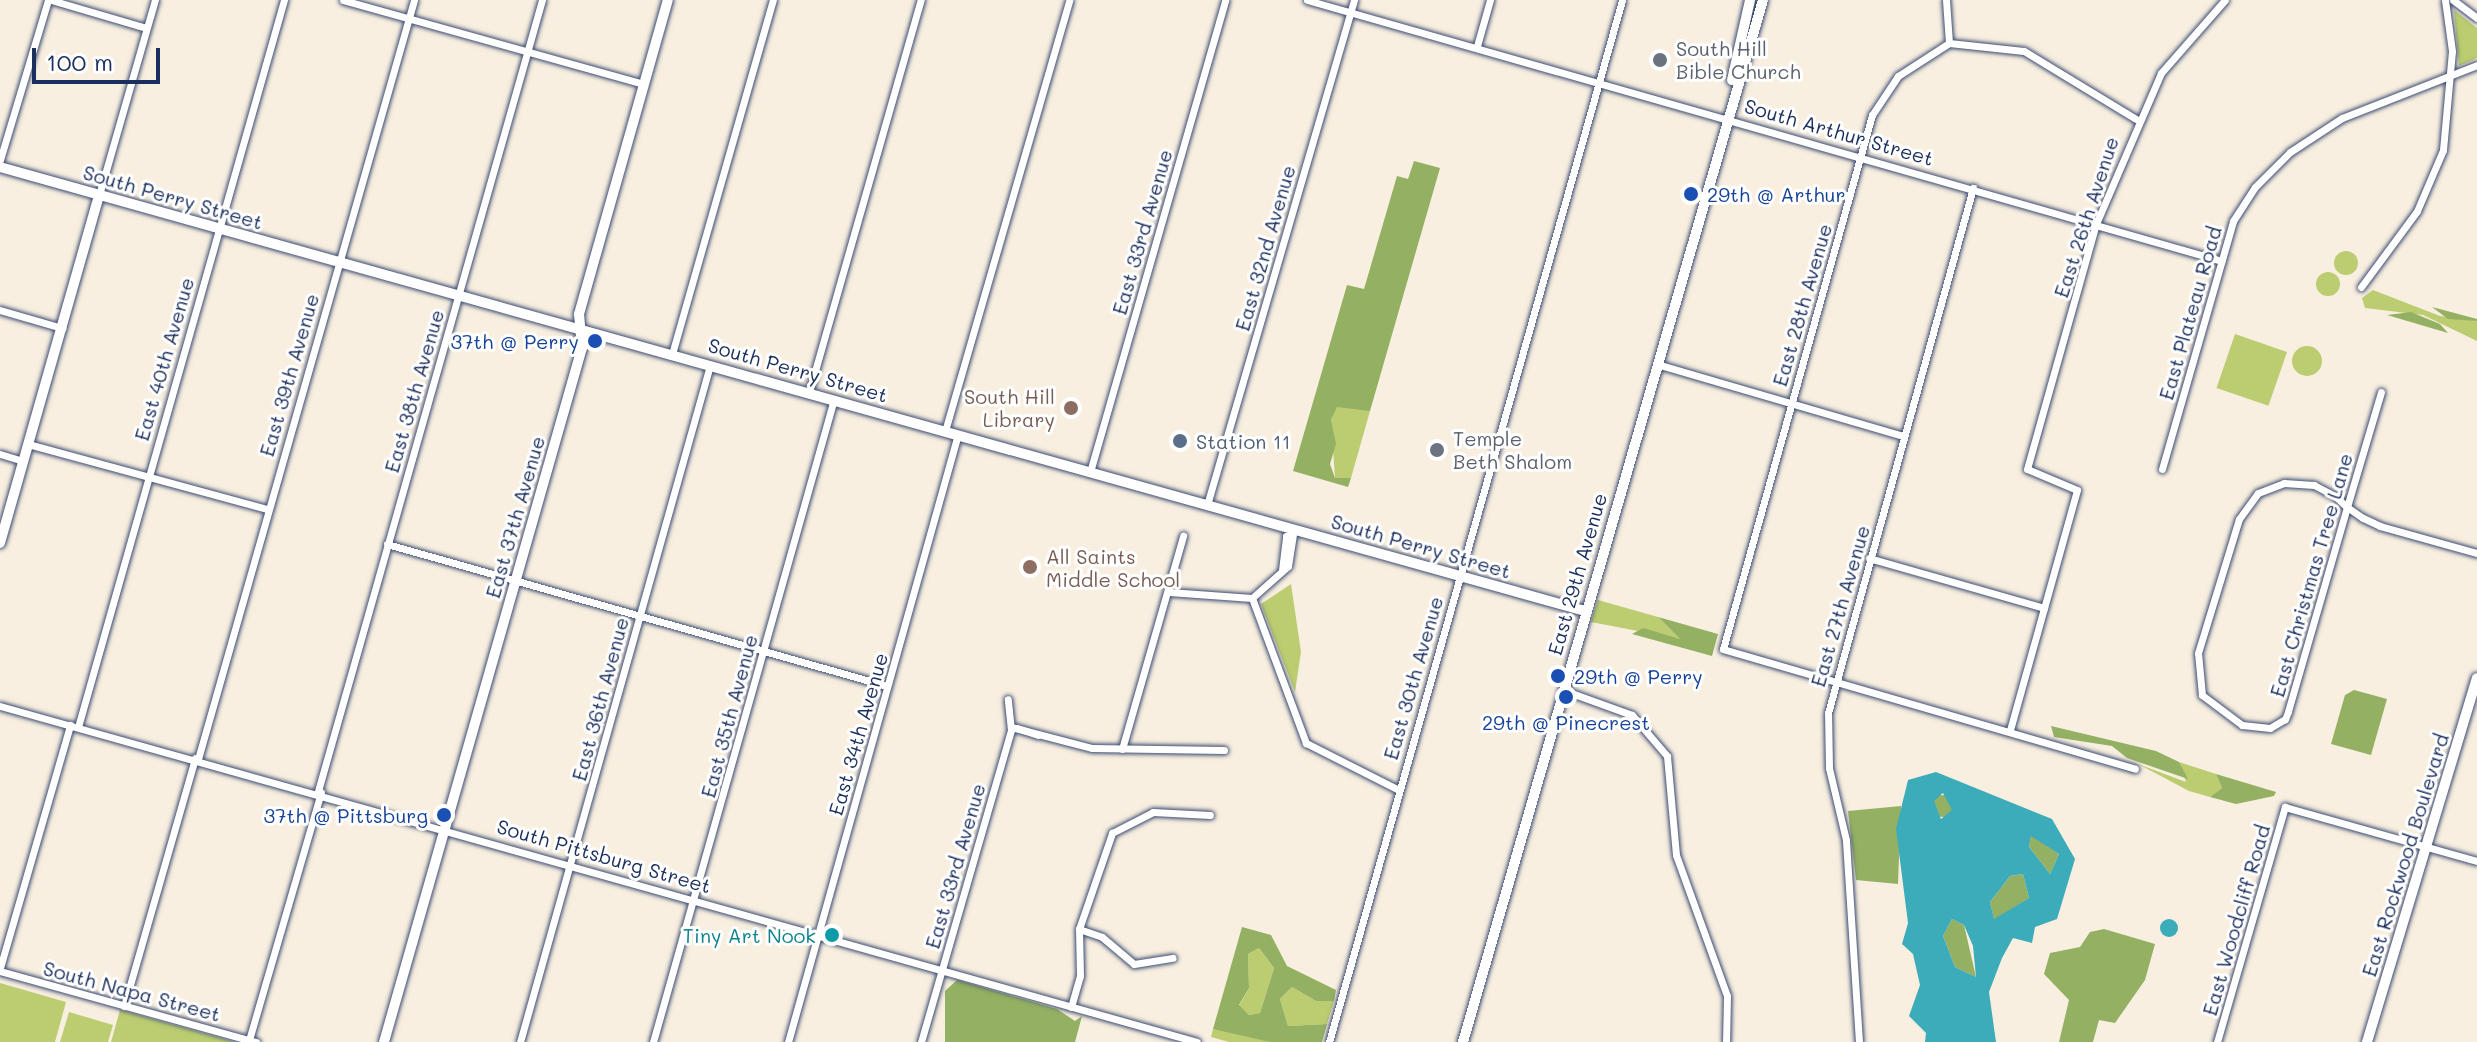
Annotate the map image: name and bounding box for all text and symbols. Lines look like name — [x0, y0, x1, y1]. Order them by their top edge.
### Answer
scale bar — [36, 32, 164, 82]
place label: South Hill Bible Church — [1676, 36, 1801, 83]
text: 100 m — [46, 46, 113, 77]
marker: South Hill Bible Church — [1651, 51, 1669, 69]
street label: South Arthur Street — [1742, 94, 1936, 170]
street label: East 26th Avenue — [2049, 134, 2123, 300]
street label: East 33rd Avenue — [1107, 147, 1177, 317]
street label: South Perry Street — [80, 160, 266, 234]
street label: East 32nd Avenue — [1230, 162, 1300, 334]
place label: 29th @ Arthur — [1707, 182, 1845, 206]
marker: 29th @ Arthur — [1682, 185, 1700, 203]
street label: East 28th Avenue — [1767, 221, 1837, 389]
street label: East Plateau Road — [2154, 223, 2226, 403]
street label: East 40th Avenue — [129, 275, 199, 443]
street label: East 39th Avenue — [254, 291, 324, 459]
street label: East 38th Avenue — [379, 307, 449, 475]
place label: 37th @ Perry — [450, 329, 579, 353]
marker: 37th @ Perry — [586, 332, 604, 350]
street label: South Perry Street — [705, 333, 891, 407]
place label: South Hill Library — [964, 384, 1055, 431]
marker: South Hill Library — [1062, 399, 1080, 417]
place label: Temple Beth Shalom — [1453, 426, 1572, 473]
place label: Station 11 — [1196, 429, 1291, 453]
marker: Station 11 — [1171, 432, 1189, 450]
street label: East 37th Avenue — [480, 433, 550, 601]
marker: Temple Beth Shalom — [1428, 441, 1446, 459]
street label: East Christmas Tree Lane — [2265, 450, 2357, 700]
street label: East 29th Avenue — [1542, 490, 1612, 658]
street label: South Perry Street — [1328, 509, 1514, 583]
street label: East 27th Avenue — [1805, 523, 1875, 689]
place label: All Saints Middle School — [1046, 544, 1180, 591]
marker: All Saints Middle School — [1021, 558, 1039, 576]
street label: East 30th Avenue — [1378, 594, 1448, 762]
street label: East 36th Avenue — [567, 615, 633, 783]
street label: East 35th Avenue — [696, 632, 762, 800]
street label: East 34th Avenue — [823, 650, 893, 818]
place label: 29th @ Perry — [1574, 664, 1703, 688]
marker: 29th @ Perry — [1549, 667, 1567, 685]
marker: 29th @ Pinecrest — [1557, 688, 1575, 706]
place label: 29th @ Pinecrest — [1482, 710, 1650, 734]
street label: East Rockwood Boulevard — [2357, 731, 2453, 979]
street label: East 33rd Avenue — [920, 781, 990, 951]
place label: 37th @ Pittsburg — [264, 803, 428, 827]
marker: 37th @ Pittsburg — [435, 806, 453, 824]
street label: South Pittsburg Street — [494, 814, 714, 898]
street label: East Woodcliff Road — [2197, 822, 2275, 1018]
place label: Tiny Art Nook — [683, 923, 816, 947]
marker: Tiny Art Nook — [823, 926, 841, 944]
street label: South Napa Street — [41, 956, 223, 1026]

